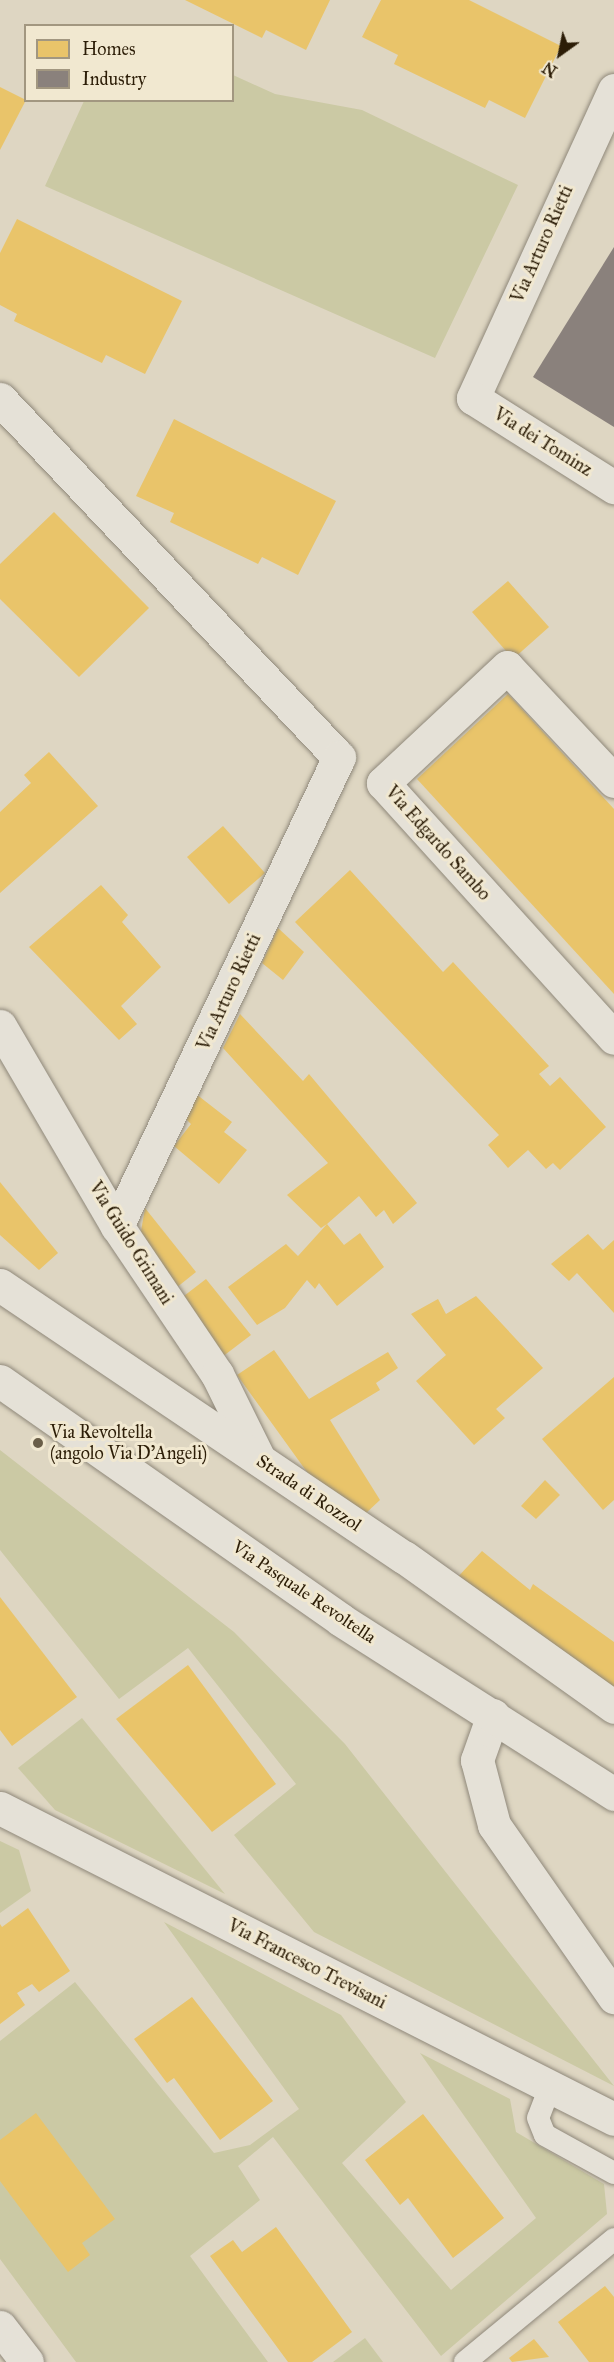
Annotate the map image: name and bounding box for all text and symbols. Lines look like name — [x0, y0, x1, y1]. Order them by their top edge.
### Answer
legend — [24, 24, 234, 102]
north arrow — [530, 24, 590, 84]
text: Homes — [82, 38, 136, 60]
text: N — [539, 58, 561, 81]
text: Industry — [82, 68, 146, 90]
street label: Via Arturo Rietti — [506, 182, 578, 306]
street label: Via dei Tominz — [490, 403, 596, 481]
street label: Via Edgardo Sambo — [381, 781, 495, 905]
street label: Via Arturo Rietti — [193, 930, 265, 1054]
street label: Via Guido Grimani — [84, 1178, 178, 1308]
place label: Via Revoltella (angolo Via D'Angeli) — [50, 1422, 207, 1464]
marker: Via Revoltella (angolo Via D'Angeli) — [31, 1436, 45, 1450]
street label: Strada di Rozzol — [252, 1450, 366, 1536]
street label: Via Pasquale Revoltella — [228, 1536, 380, 1648]
street label: Via Francesco Trevisani — [224, 1915, 390, 2013]

